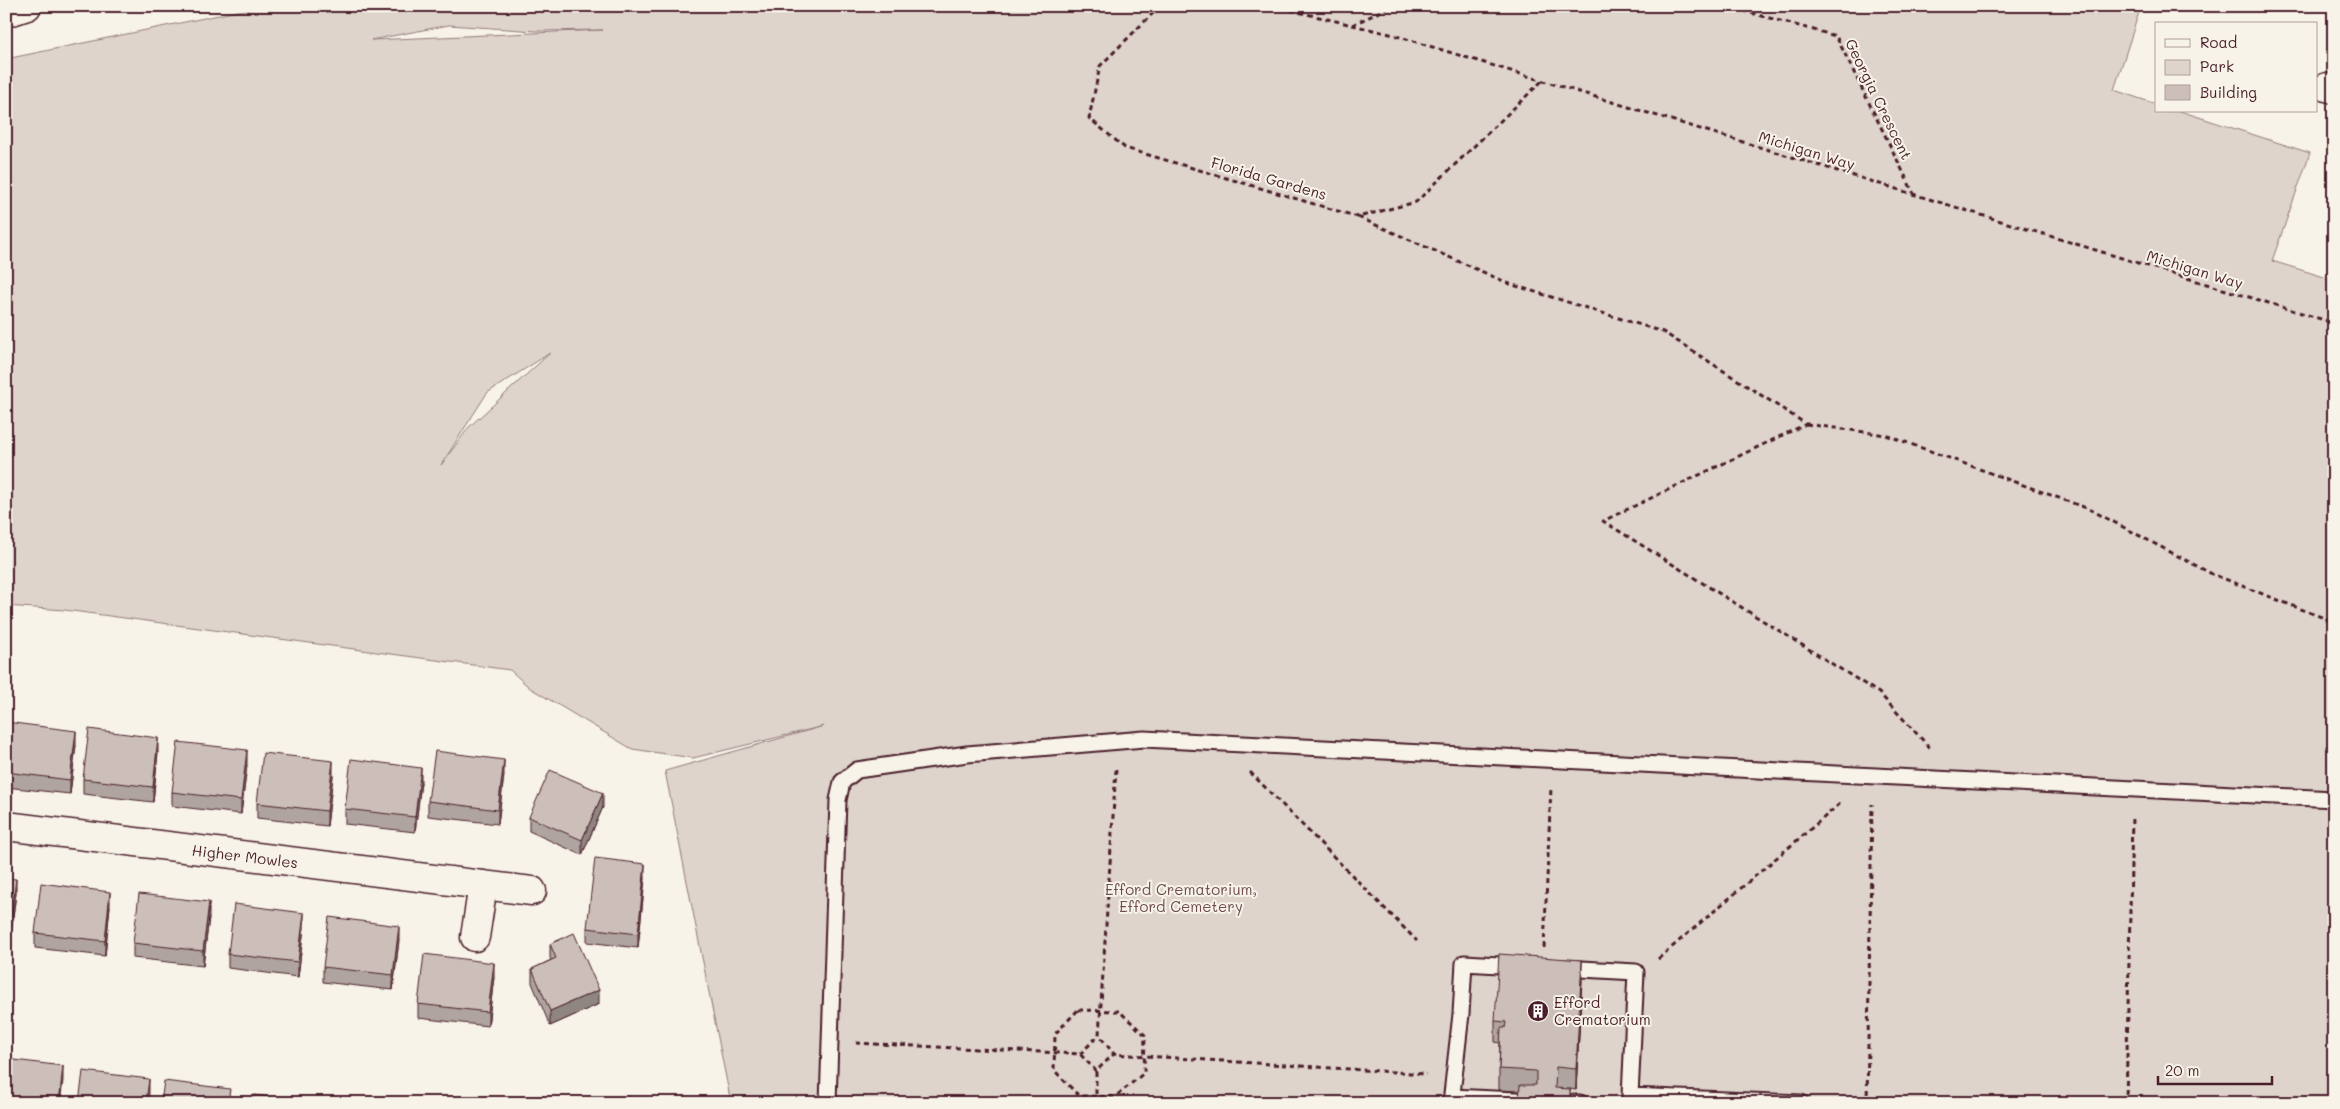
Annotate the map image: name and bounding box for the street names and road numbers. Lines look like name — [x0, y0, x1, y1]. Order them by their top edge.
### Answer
street label: Georgia Crescent — [1841, 35, 1917, 163]
street label: Michigan Way — [1756, 126, 1858, 174]
street label: Florida Gardens — [1209, 152, 1329, 204]
street label: Michigan Way — [2144, 245, 2246, 293]
street label: Higher Mowles — [191, 840, 299, 872]

